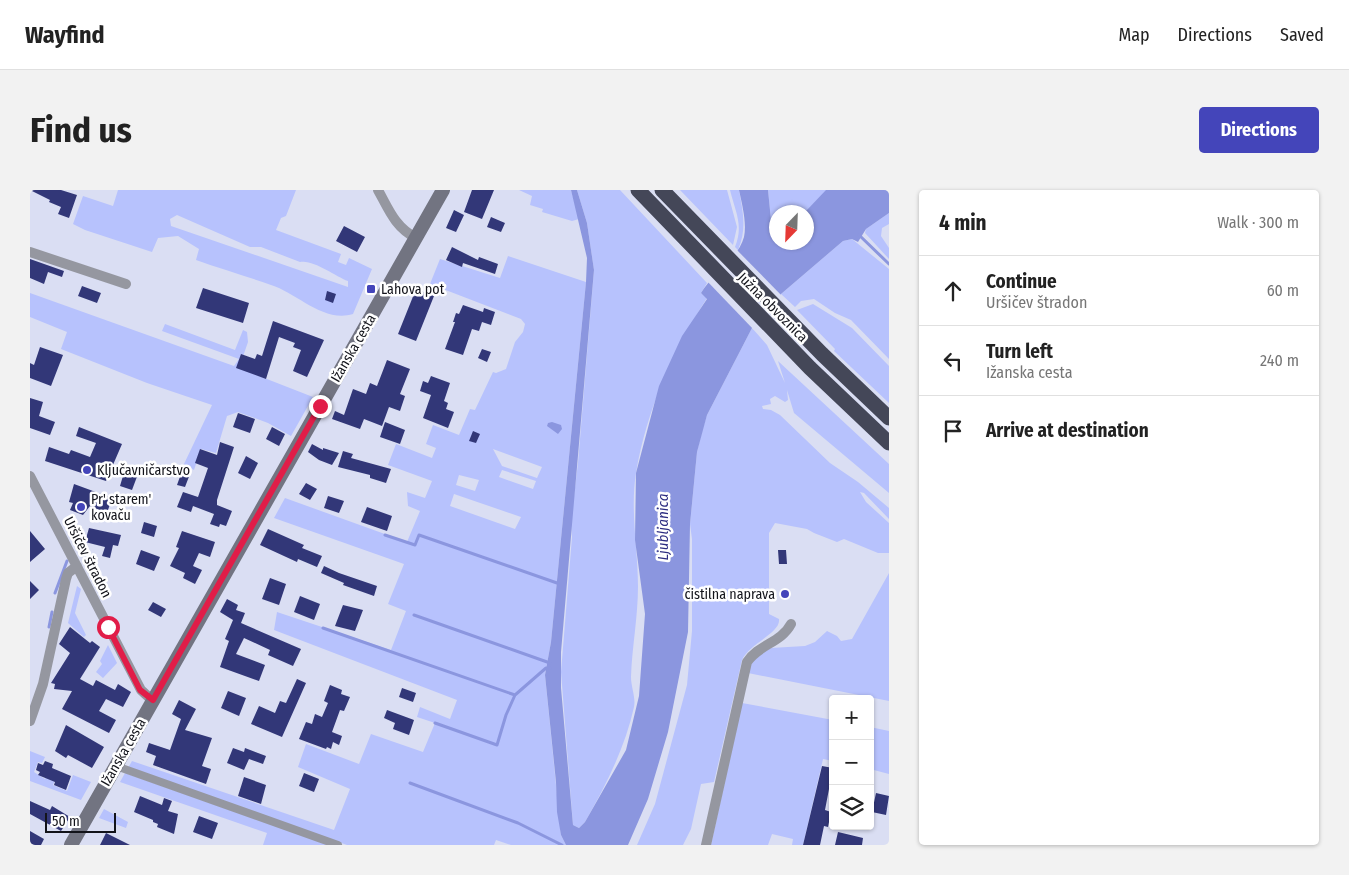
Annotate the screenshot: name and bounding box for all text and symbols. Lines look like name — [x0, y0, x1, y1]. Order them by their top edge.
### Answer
text: Wayfind — [25, 21, 105, 49]
text: Map — [1118, 24, 1150, 46]
text: Directions — [1178, 24, 1252, 46]
text: Saved — [1280, 24, 1324, 46]
button: Directions — [1199, 107, 1319, 153]
text: Find us — [30, 109, 132, 151]
north arrow — [769, 205, 814, 250]
text: 4 min — [939, 210, 987, 236]
text: Walk · 300 m — [1217, 213, 1299, 232]
street label: Južna obvoznica — [734, 269, 811, 346]
text: Continue — [986, 270, 1057, 293]
icon: ahead — [939, 277, 967, 305]
place label: Lahova pot — [381, 281, 445, 298]
text: 60 m — [1267, 281, 1299, 300]
marker: Lahova pot — [365, 283, 377, 295]
text: Uršičev štradon — [986, 293, 1087, 312]
street label: Ižanska cesta — [327, 311, 380, 385]
text: Turn left — [986, 340, 1053, 363]
icon: left — [939, 347, 967, 375]
text: 240 m — [1260, 351, 1299, 370]
text: Ižanska cesta — [986, 363, 1072, 382]
route end — [309, 395, 332, 418]
icon: arrive — [939, 417, 967, 445]
text: Arrive at destination — [986, 419, 1149, 442]
place label: Ključavničarstvo — [97, 462, 190, 479]
marker: Ključavničarstvo — [81, 464, 93, 476]
place label: Pr' starem' kovaču — [91, 491, 151, 524]
water label: Ljubljanica — [654, 493, 672, 560]
marker: Pr' starem' kovaču — [75, 501, 87, 513]
street label: Uršičev štradon — [60, 514, 115, 601]
place label: čistilna naprava — [684, 586, 775, 603]
marker: čistilna naprava — [779, 588, 791, 600]
route start — [97, 616, 120, 639]
map controls — [829, 695, 874, 830]
button: + — [829, 695, 874, 740]
street label: Ižanska cesta — [97, 715, 150, 789]
button: − — [829, 740, 874, 785]
button: layers — [829, 785, 874, 830]
scale bar — [45, 810, 116, 833]
text: 50 m — [52, 813, 80, 830]

